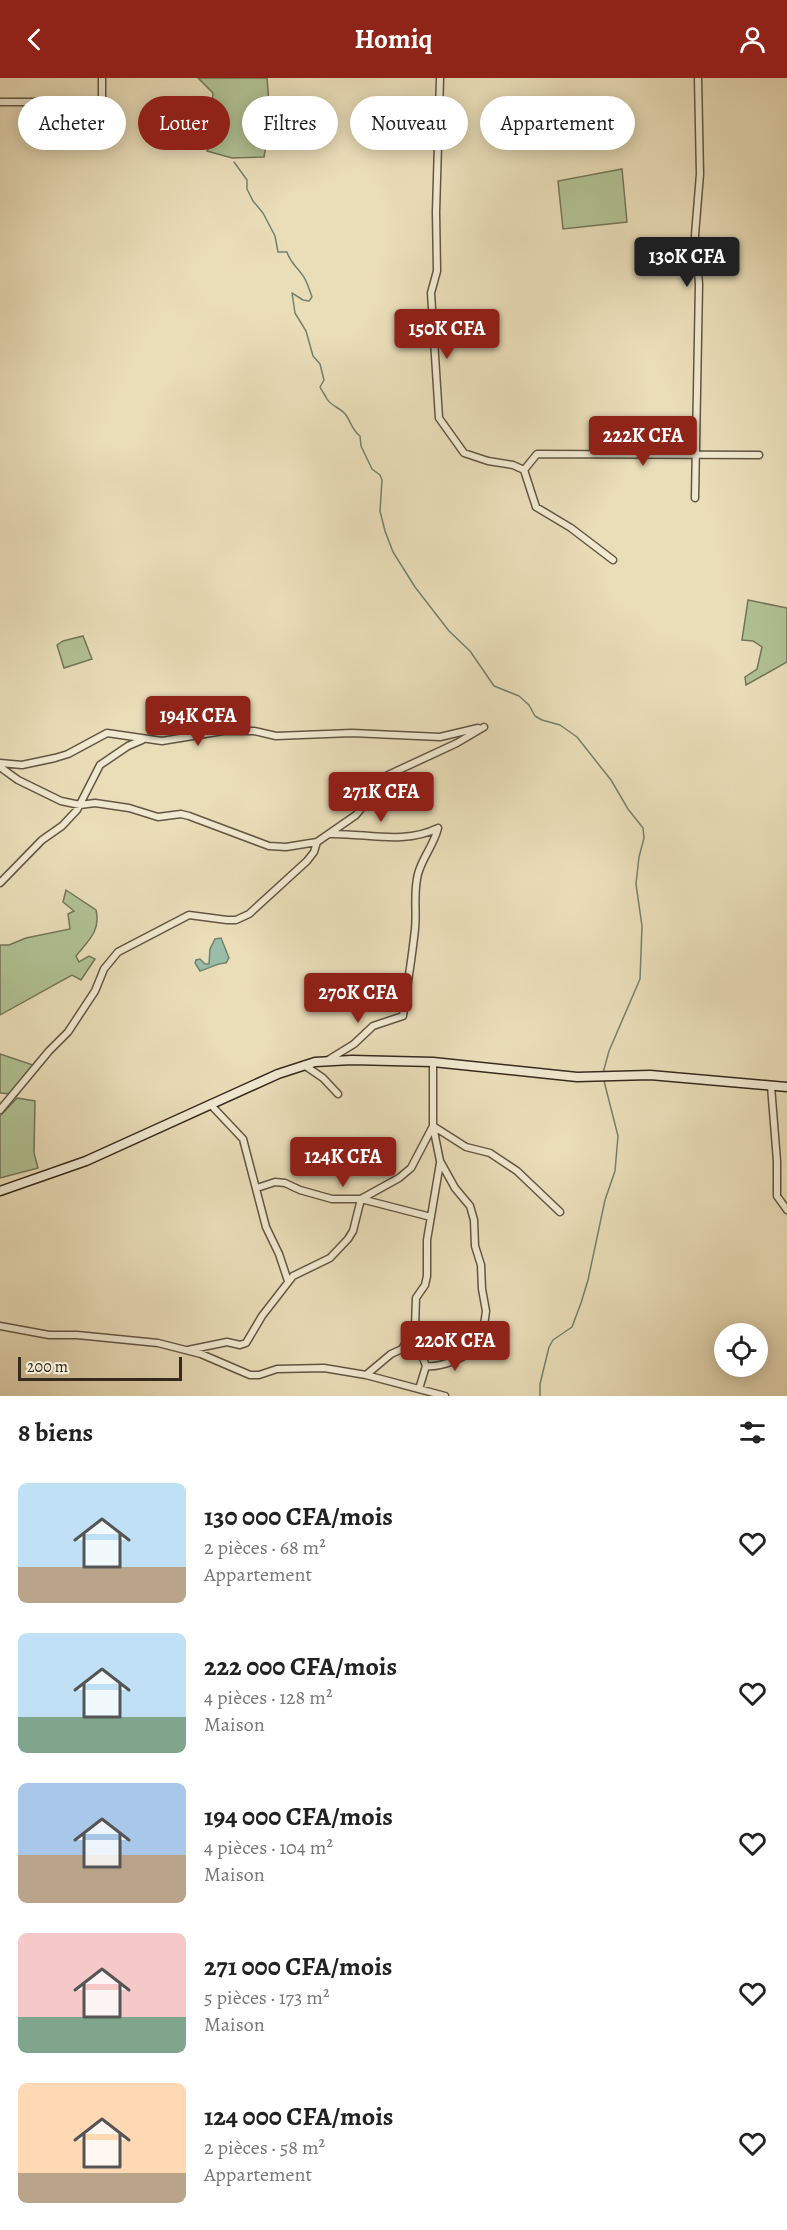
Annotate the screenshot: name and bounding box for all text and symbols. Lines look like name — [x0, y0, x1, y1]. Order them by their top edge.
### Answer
text: Homiq — [354, 21, 433, 57]
icon: back — [18, 23, 51, 56]
icon: person — [736, 23, 769, 56]
chip: Acheter — [18, 96, 126, 150]
chip: Louer — [138, 96, 230, 150]
chip: Filtres — [242, 96, 338, 150]
chip: Nouveau — [350, 96, 468, 150]
chip: Appartement — [480, 96, 635, 150]
pin: 130K CFA — [625, 237, 749, 288]
text: 130K CFA — [648, 243, 726, 270]
pin: 150K CFA — [385, 309, 509, 360]
text: 150K CFA — [408, 315, 486, 342]
pin: 222K CFA — [581, 416, 705, 467]
text: 222K CFA — [603, 422, 683, 449]
pin: 194K CFA — [136, 696, 260, 747]
text: 194K CFA — [159, 702, 237, 729]
pin: 271K CFA — [319, 772, 443, 823]
text: 271K CFA — [343, 778, 419, 805]
pin: 270K CFA — [296, 973, 420, 1024]
text: 270K CFA — [318, 979, 398, 1006]
pin: 124K CFA — [281, 1137, 405, 1188]
text: 124K CFA — [304, 1143, 382, 1170]
pin: 220K CFA — [393, 1321, 517, 1372]
map controls — [714, 1323, 768, 1377]
button: locate — [714, 1323, 768, 1377]
text: 220K CFA — [415, 1327, 495, 1354]
scale bar — [18, 1354, 182, 1382]
text: 200 m — [27, 1356, 68, 1378]
text: 8 biens — [18, 1415, 93, 1450]
icon: filters — [736, 1416, 769, 1449]
text: 130 000 CFA/mois — [204, 1499, 393, 1534]
icon: home — [66, 1507, 138, 1579]
icon: heart — [736, 1527, 769, 1560]
text: 2 pièces · 68 m² — [204, 1534, 326, 1561]
text: Appartement — [204, 1561, 312, 1588]
text: 222 000 CFA/mois — [204, 1649, 397, 1684]
icon: home — [66, 1657, 138, 1729]
icon: heart — [736, 1677, 769, 1710]
text: 4 pièces · 128 m² — [204, 1684, 332, 1711]
text: Maison — [204, 1711, 265, 1738]
text: 194 000 CFA/mois — [204, 1799, 393, 1834]
icon: home — [66, 1807, 138, 1879]
icon: heart — [736, 1827, 769, 1860]
text: 4 pièces · 104 m² — [204, 1834, 333, 1861]
text: Maison — [204, 1861, 265, 1888]
text: 271 000 CFA/mois — [204, 1949, 392, 1984]
icon: home — [66, 1957, 138, 2029]
icon: heart — [736, 1977, 769, 2010]
text: 5 pièces · 173 m² — [204, 1984, 330, 2011]
text: Maison — [204, 2011, 265, 2038]
text: 124 000 CFA/mois — [204, 2099, 393, 2134]
icon: home — [66, 2107, 138, 2179]
icon: heart — [736, 2127, 769, 2160]
text: 2 pièces · 58 m² — [204, 2134, 325, 2161]
text: Appartement — [204, 2161, 312, 2188]

